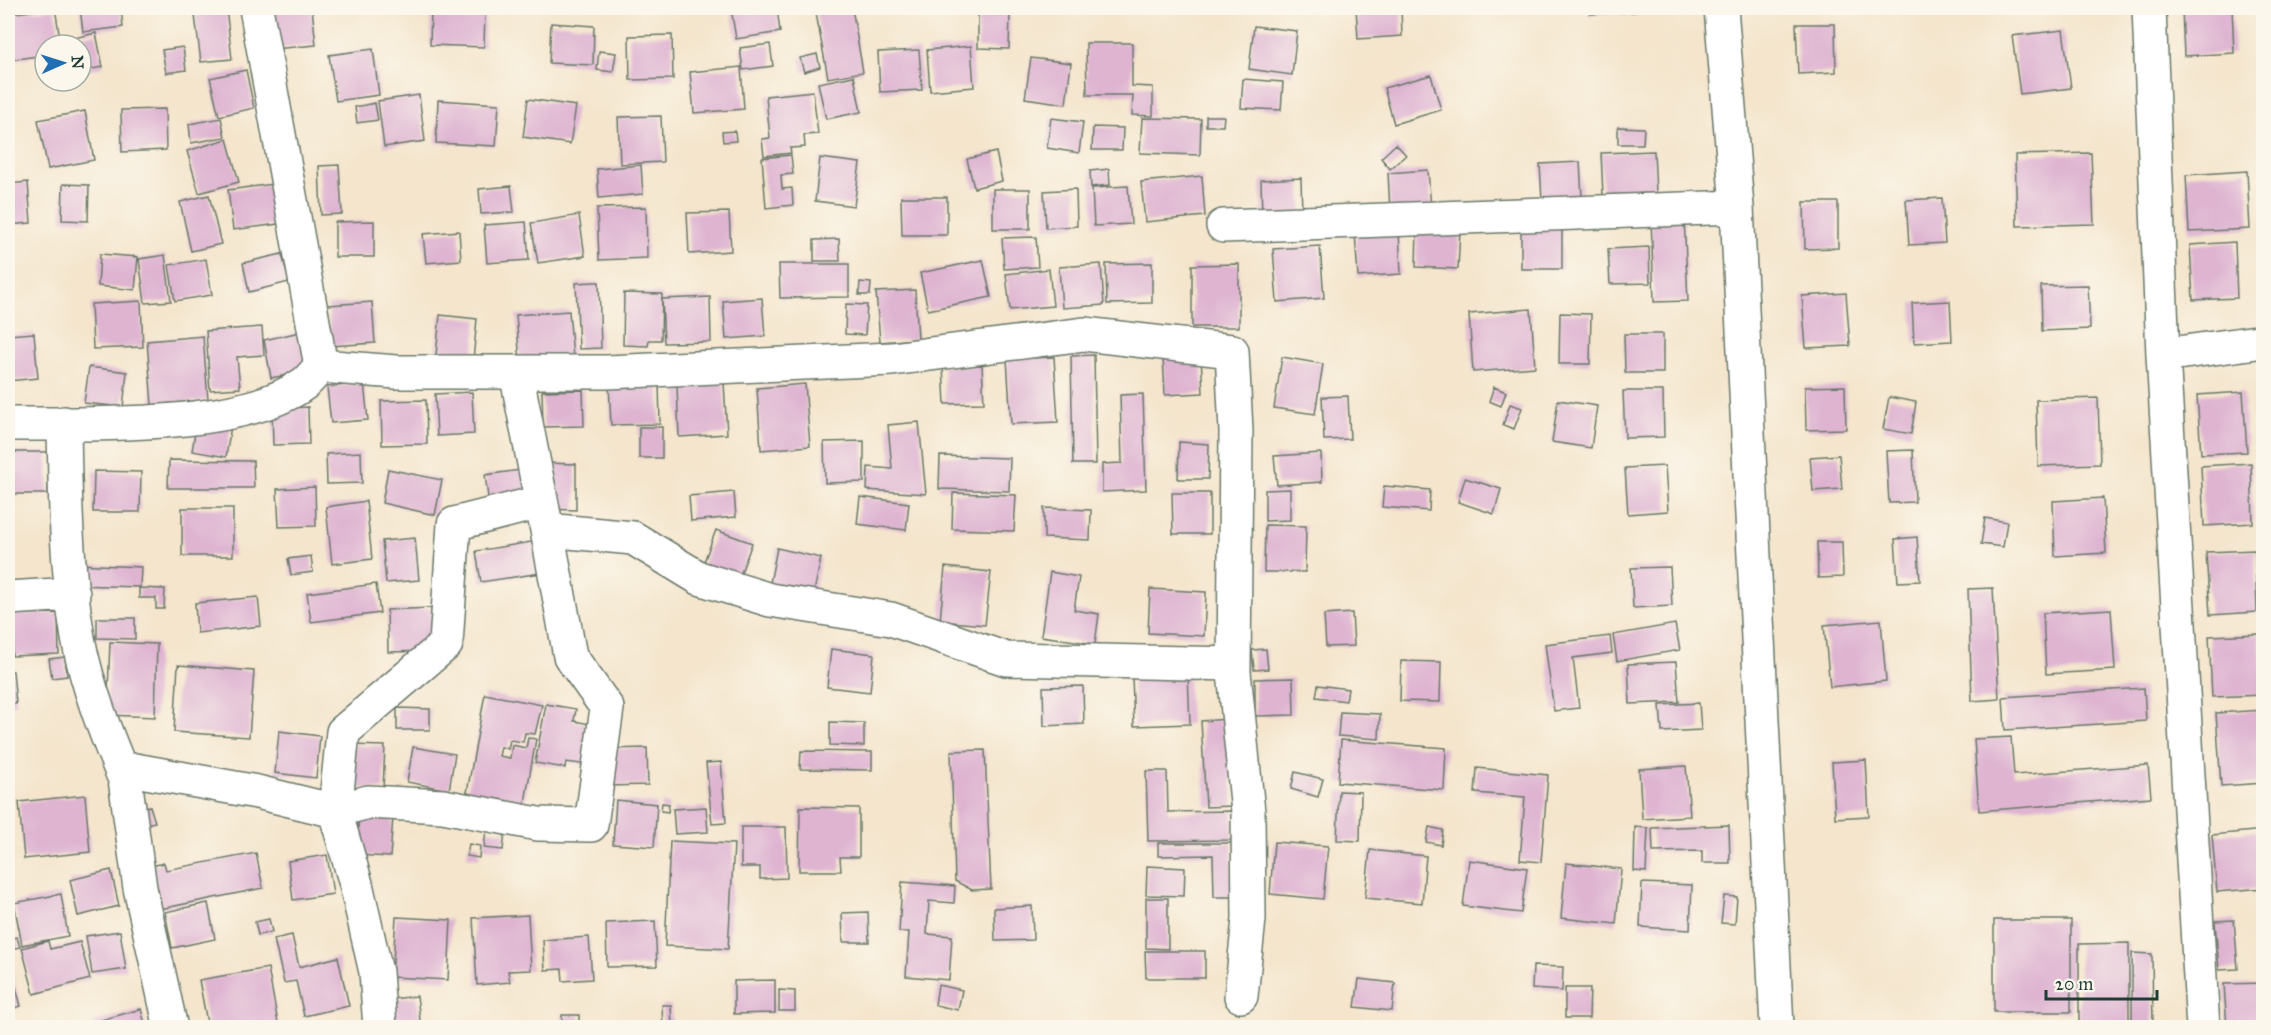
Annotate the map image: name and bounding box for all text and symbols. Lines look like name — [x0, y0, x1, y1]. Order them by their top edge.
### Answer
north arrow — [33, 33, 93, 93]
text: N — [68, 55, 87, 70]
scale bar — [2046, 963, 2157, 1001]
text: 20 m — [2055, 973, 2093, 995]

